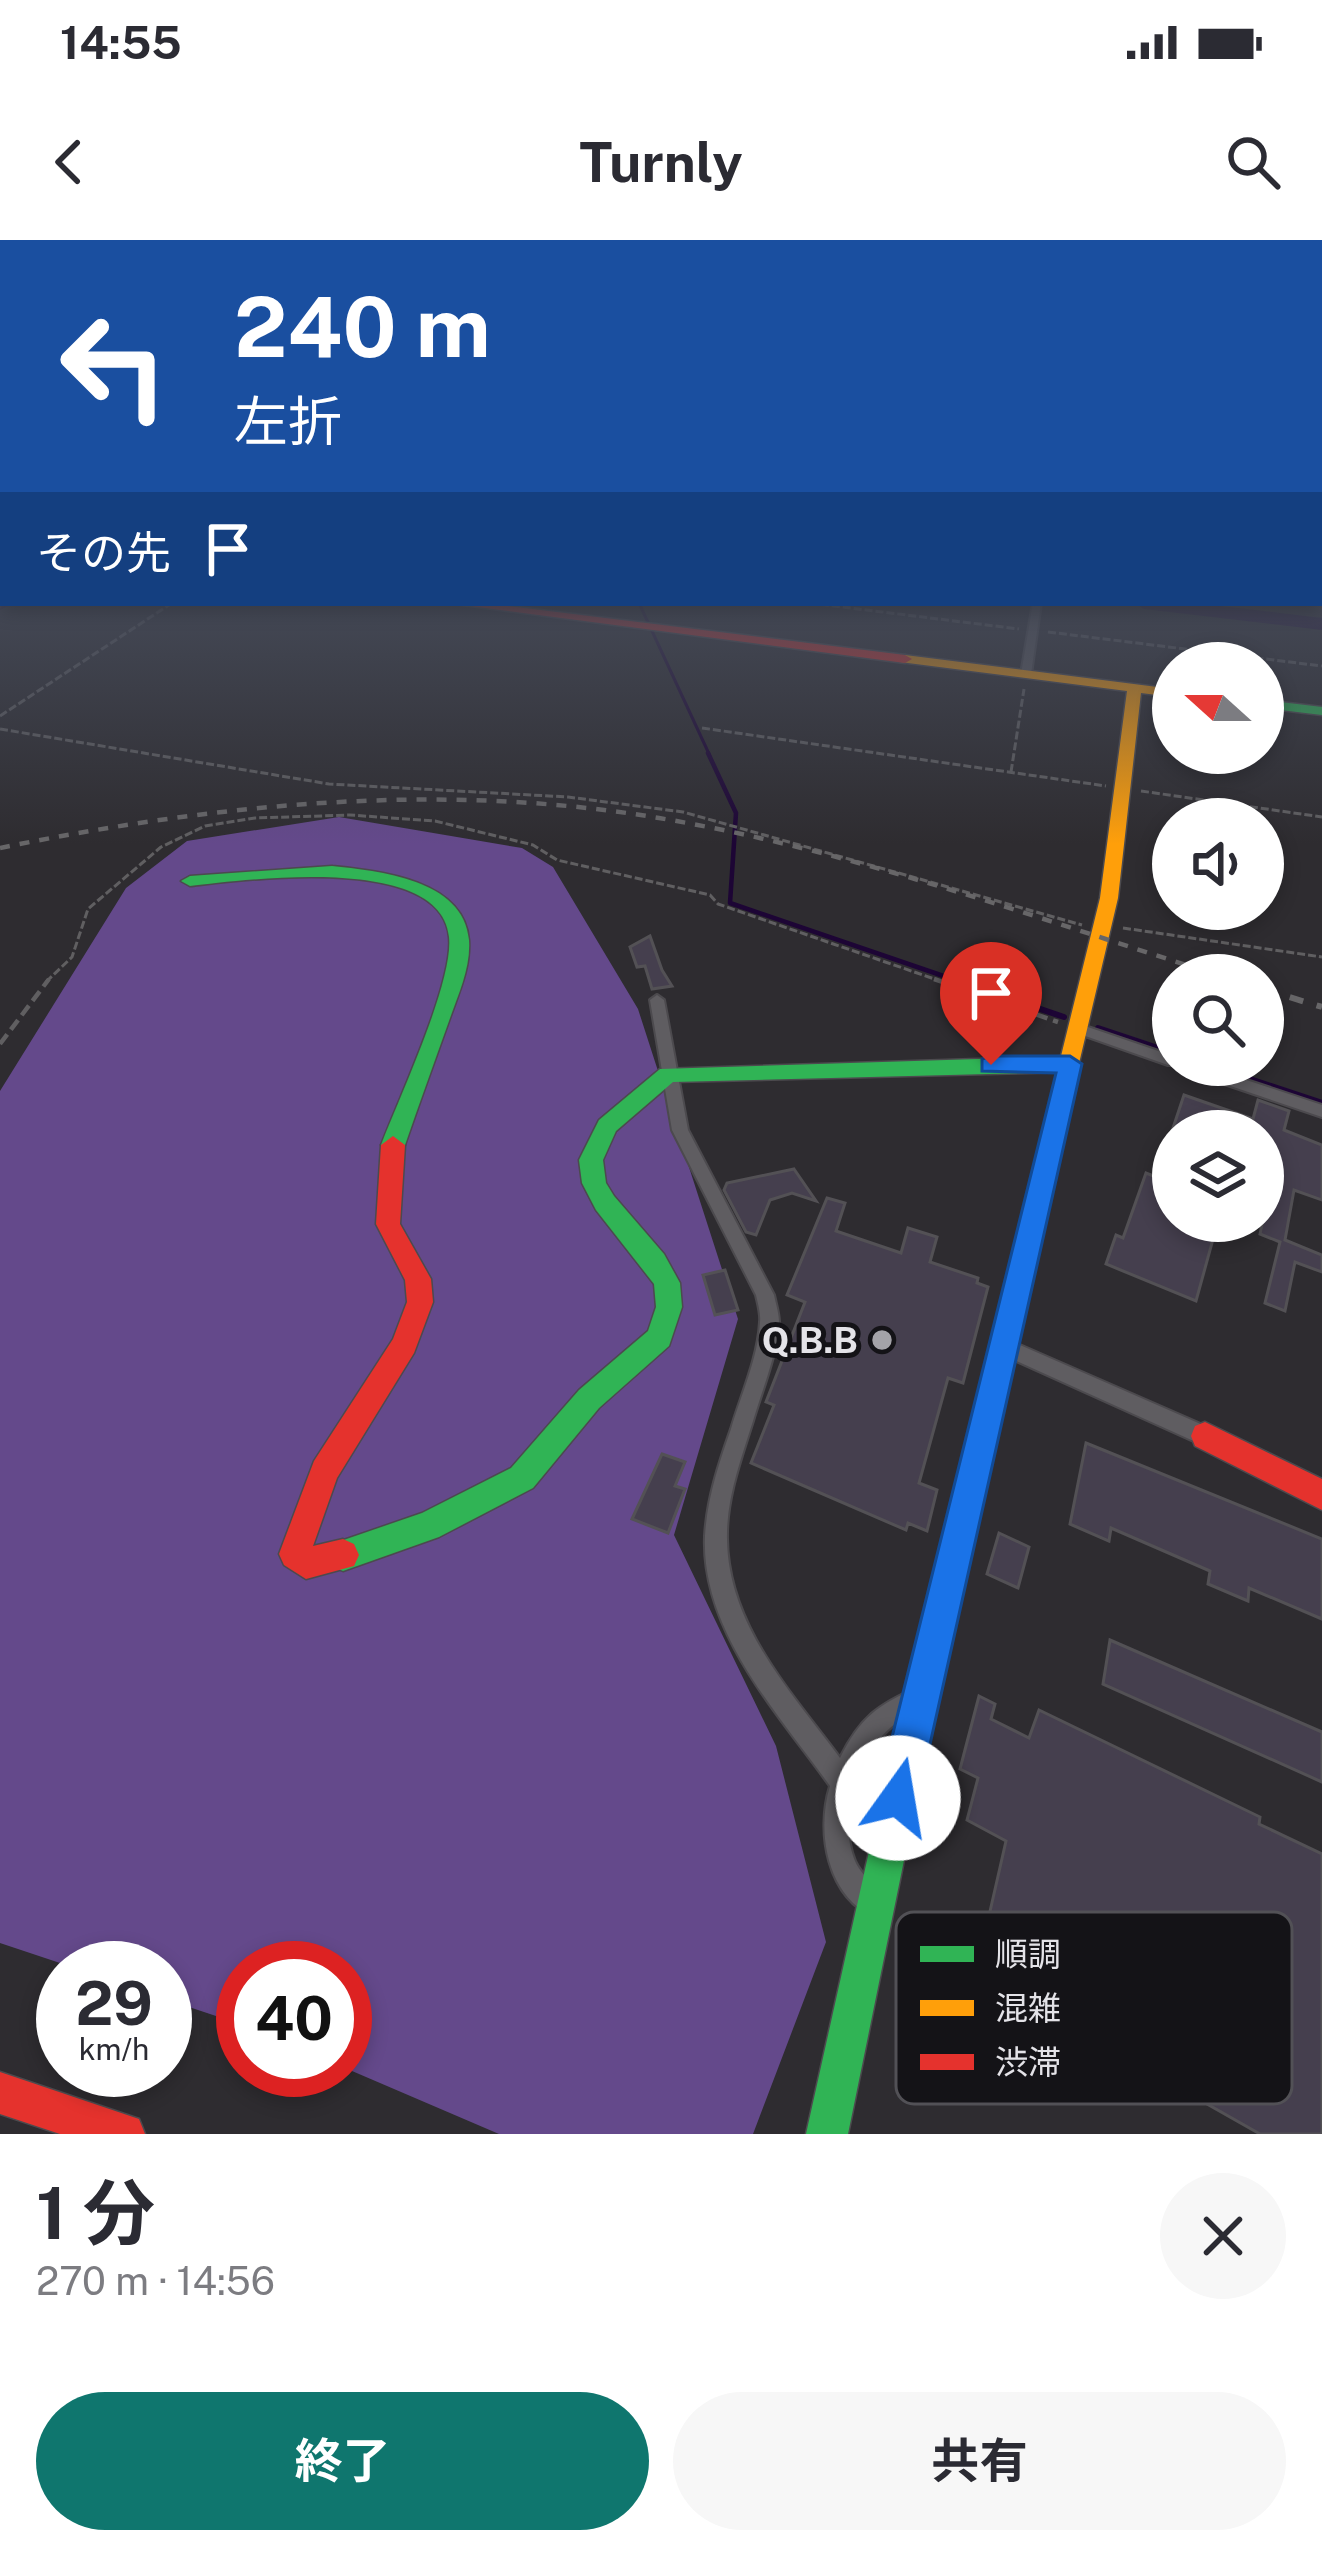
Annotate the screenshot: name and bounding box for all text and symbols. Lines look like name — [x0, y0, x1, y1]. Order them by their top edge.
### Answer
text: 14:55 — [60, 16, 182, 69]
icon: back — [36, 129, 102, 195]
icon: search — [1220, 129, 1286, 195]
text: Turnly — [579, 131, 743, 194]
text: 240 m — [234, 277, 491, 376]
icon: left — [36, 288, 192, 444]
text: 左折 — [234, 390, 342, 453]
icon: arrive — [195, 516, 261, 582]
text: その先 — [36, 526, 171, 579]
north arrow — [1152, 642, 1284, 774]
map controls — [1152, 642, 1284, 1242]
button: sound — [1152, 798, 1284, 930]
pin — [940, 942, 1042, 1065]
button: search — [1152, 954, 1284, 1086]
icon: arrive — [958, 960, 1024, 1026]
button: layers — [1152, 1110, 1284, 1242]
place label: Q.B.B — [762, 1319, 858, 1361]
marker: Q.B.B — [869, 1327, 895, 1353]
position arrow — [835, 1735, 961, 1861]
legend — [896, 1912, 1292, 2104]
text: 順調 — [995, 1935, 1061, 1973]
speed limit sign: 40 — [216, 1941, 372, 2097]
text: 29 — [75, 1968, 153, 2039]
text: 混雑 — [995, 1989, 1061, 2027]
text: km/h — [79, 2031, 149, 2067]
text: 渋滞 — [995, 2043, 1061, 2081]
text: 1 分 — [36, 2171, 155, 2255]
button: close — [1160, 2173, 1286, 2299]
text: 270 m · 14:56 — [36, 2258, 275, 2304]
button: 終了 — [36, 2392, 649, 2530]
button: 共有 — [673, 2392, 1286, 2530]

